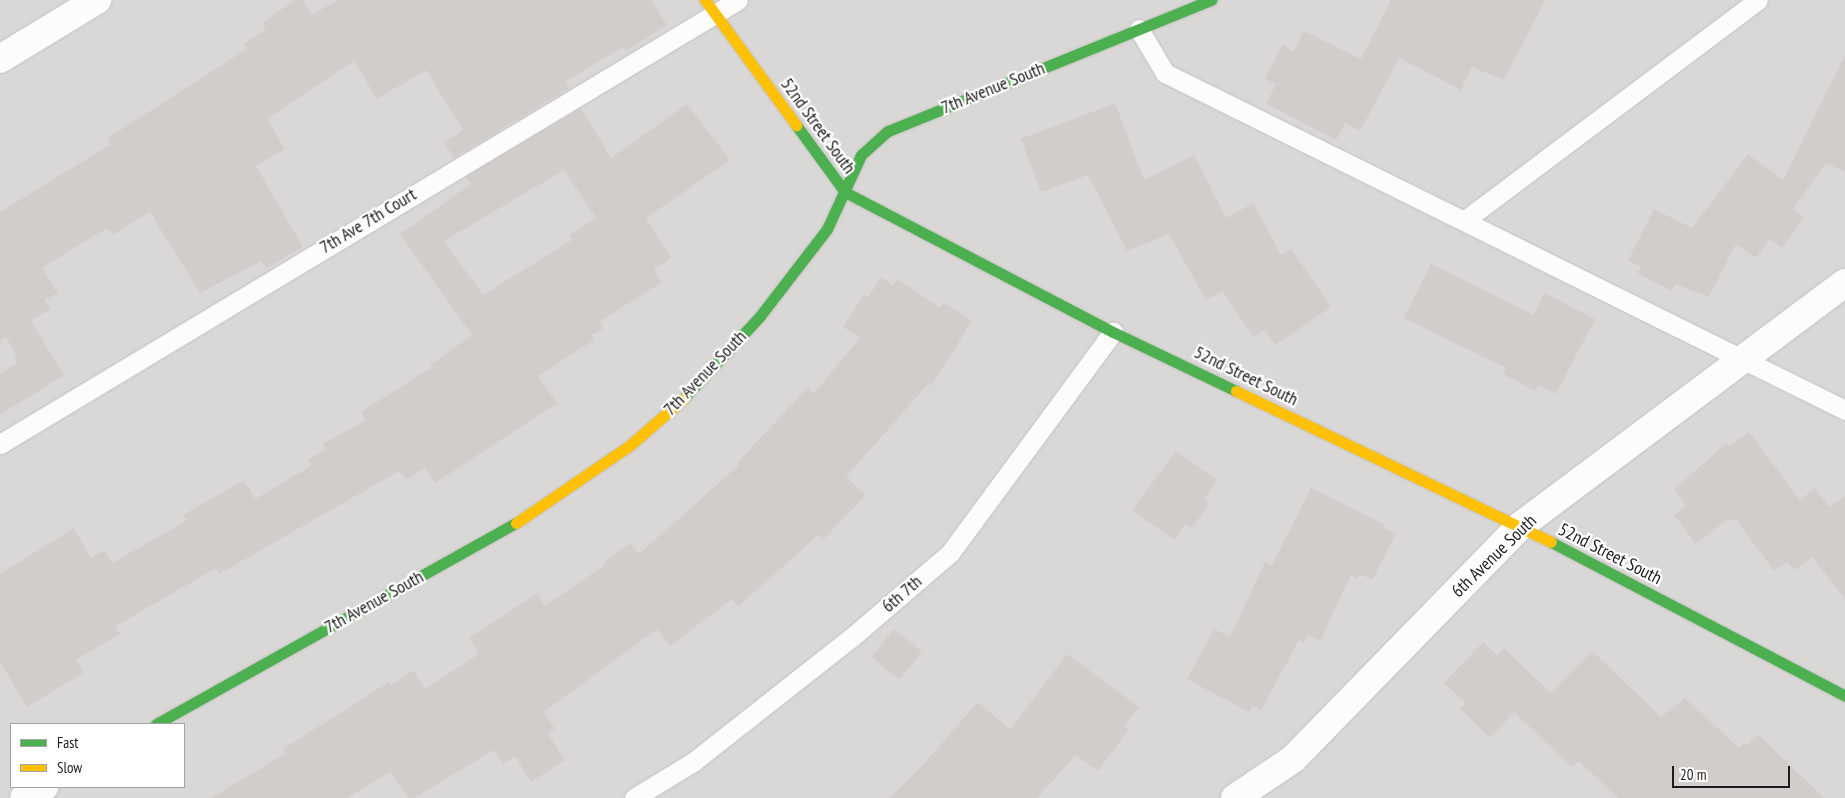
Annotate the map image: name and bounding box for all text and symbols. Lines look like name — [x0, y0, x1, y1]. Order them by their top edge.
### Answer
street label: 7th Avenue South — [938, 57, 1048, 119]
street label: 52nd Street South — [776, 74, 860, 178]
street label: 7th Ave 7th Court — [316, 184, 420, 258]
street label: 7th Avenue South — [659, 326, 751, 420]
street label: 52nd Street South — [1191, 342, 1301, 410]
street label: 6th Avenue South — [1447, 510, 1541, 602]
street label: 52nd Street South — [1555, 519, 1665, 589]
street label: 7th Avenue South — [321, 566, 427, 638]
street label: 6th 7th — [878, 571, 926, 617]
legend — [10, 723, 185, 788]
text: Fast — [57, 733, 78, 752]
scale bar — [1675, 756, 1792, 788]
text: Slow — [57, 758, 82, 777]
text: 20 m — [1680, 765, 1706, 784]

